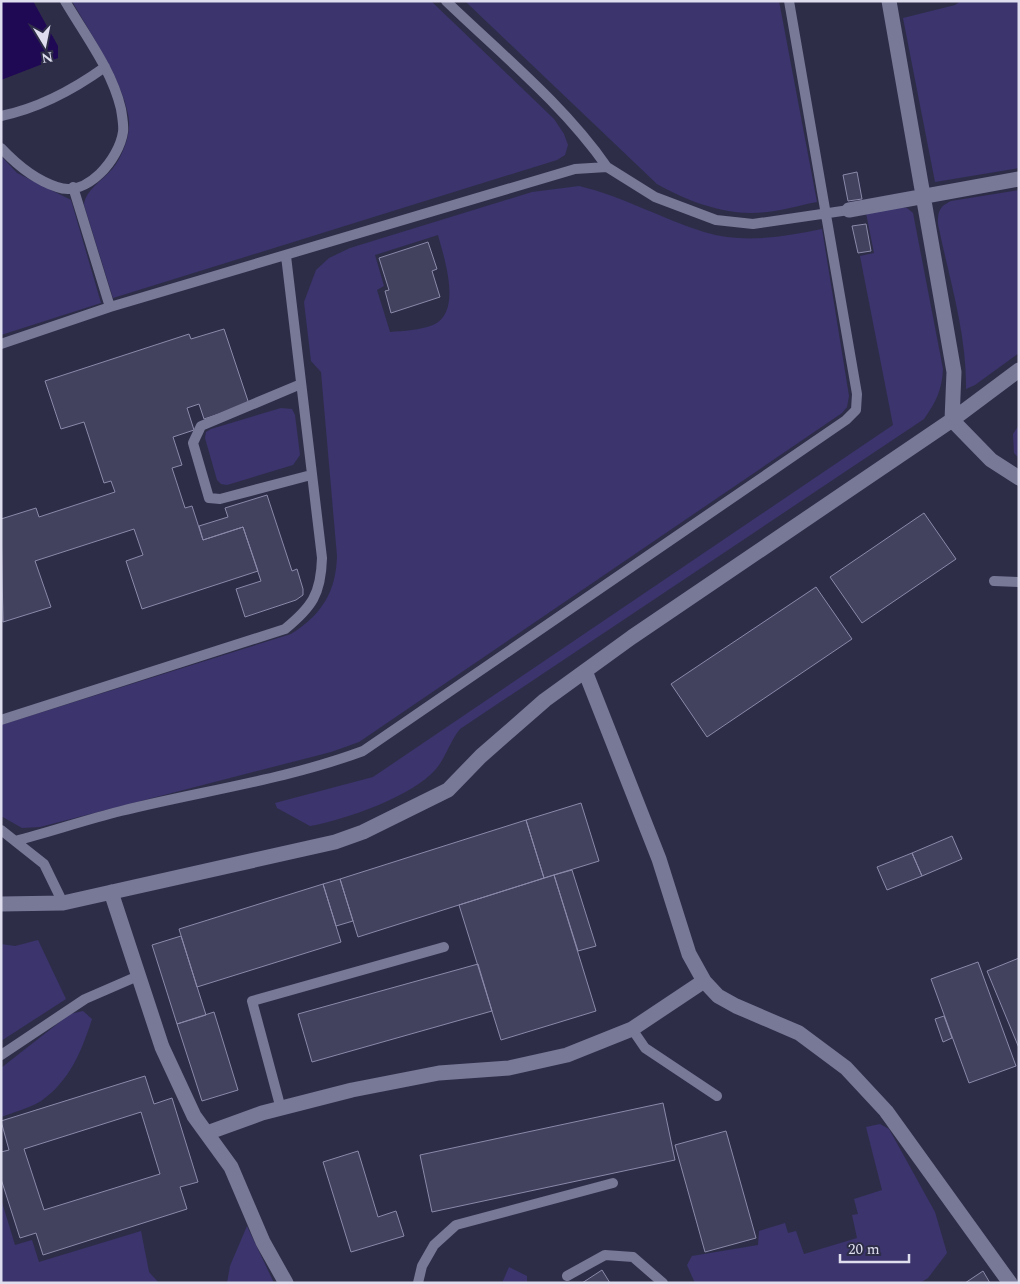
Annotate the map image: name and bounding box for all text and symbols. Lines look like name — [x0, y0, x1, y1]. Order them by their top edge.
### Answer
north arrow — [20, 20, 70, 70]
text: N — [40, 46, 55, 69]
scale bar — [840, 1232, 909, 1264]
text: 20 m — [848, 1238, 880, 1261]

